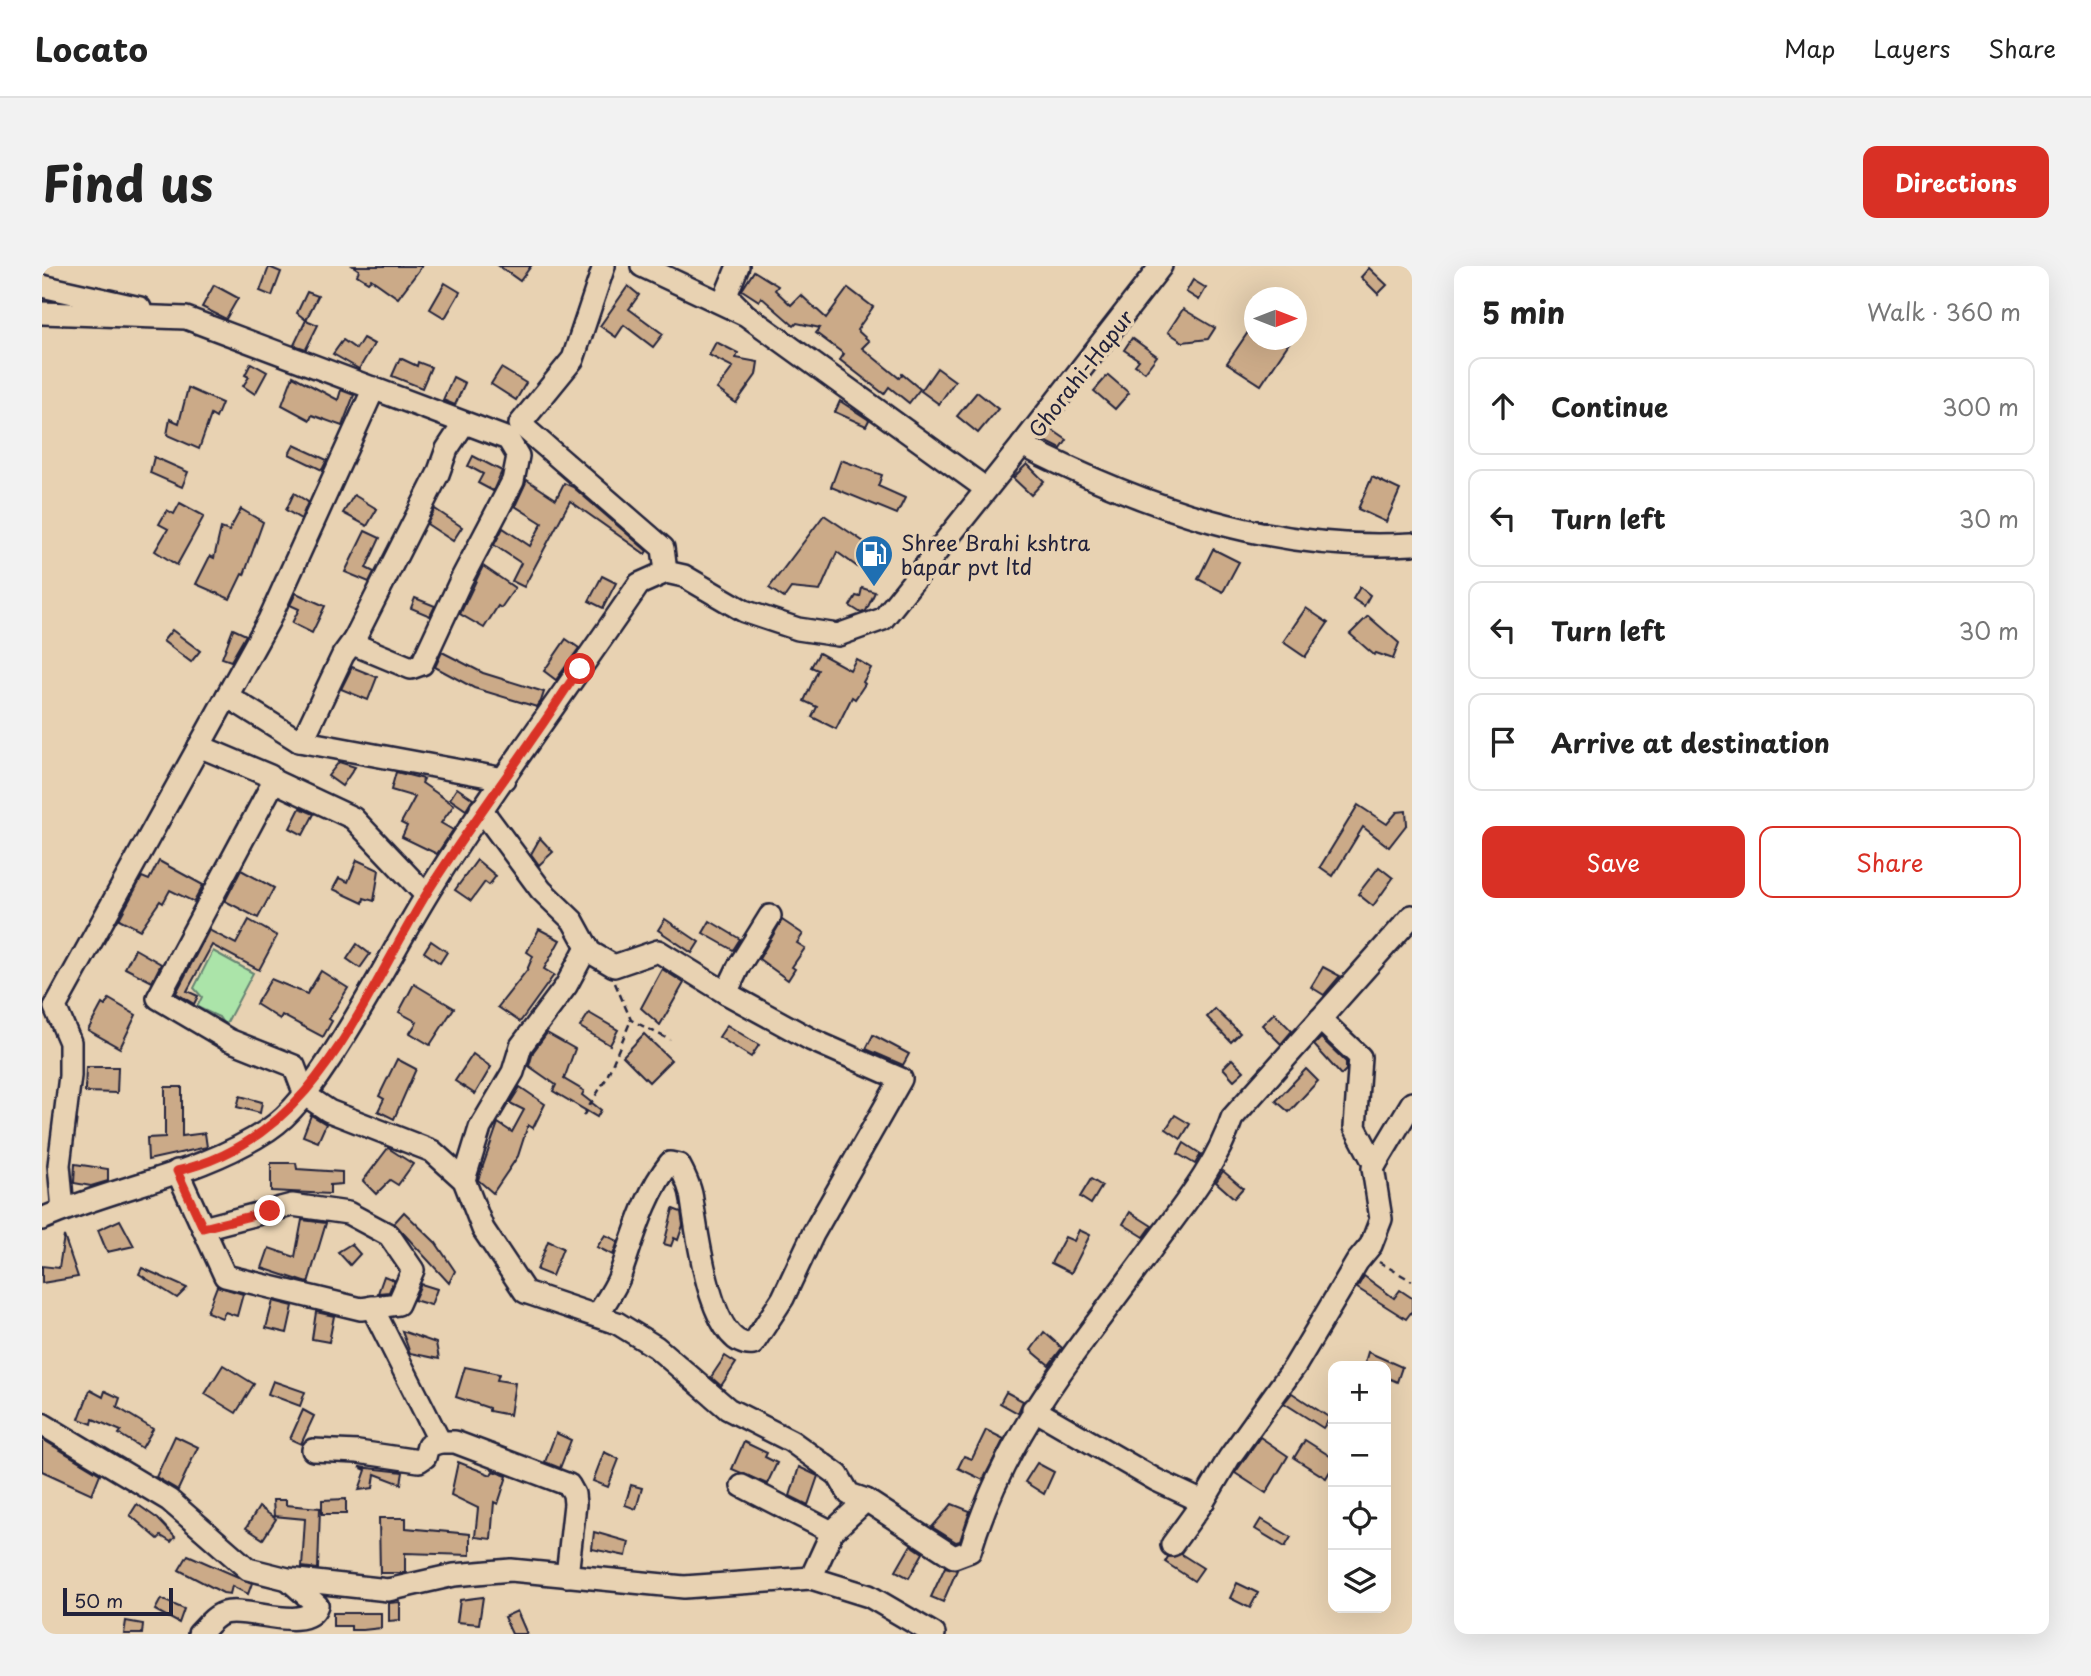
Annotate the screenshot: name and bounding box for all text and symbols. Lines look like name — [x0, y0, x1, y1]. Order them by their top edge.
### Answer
text: Locato — [35, 23, 148, 73]
text: Map — [1784, 30, 1835, 66]
text: Layers — [1873, 30, 1950, 66]
text: Share — [1988, 30, 2056, 66]
text: Find us — [42, 145, 213, 219]
button: Directions — [1863, 146, 2049, 218]
north arrow — [1244, 287, 1307, 350]
text: 5 min — [1482, 289, 1565, 334]
text: Walk · 360 m — [1867, 294, 2021, 329]
street label: Ghorahi-Hapur — [1020, 302, 1141, 444]
icon: ahead — [1484, 387, 1522, 425]
text: Continue — [1551, 387, 1668, 426]
text: 300 m — [1942, 389, 2019, 424]
icon: left — [1484, 499, 1522, 537]
text: Turn left — [1551, 499, 1666, 538]
text: 30 m — [1958, 501, 2019, 536]
place label: Shree Brahi kshtra bapar pvt ltd — [901, 526, 1090, 582]
fuel station icon: Shree Brahi kshtra bapar pvt ltd — [853, 533, 895, 588]
icon: left — [1484, 611, 1522, 649]
text: Turn left — [1551, 611, 1666, 650]
text: 30 m — [1958, 613, 2019, 648]
route start — [564, 653, 595, 684]
icon: arrive — [1484, 723, 1522, 761]
text: Arrive at destination — [1551, 723, 1830, 762]
button: Save — [1482, 826, 1745, 898]
button: Share — [1759, 826, 2021, 898]
route end — [254, 1195, 285, 1226]
map controls — [1328, 1361, 1391, 1613]
button: + — [1328, 1361, 1391, 1424]
button: − — [1328, 1424, 1391, 1487]
button: locate — [1328, 1487, 1391, 1550]
button: layers — [1328, 1550, 1391, 1613]
scale bar — [63, 1585, 173, 1617]
text: 50 m — [74, 1586, 123, 1614]

